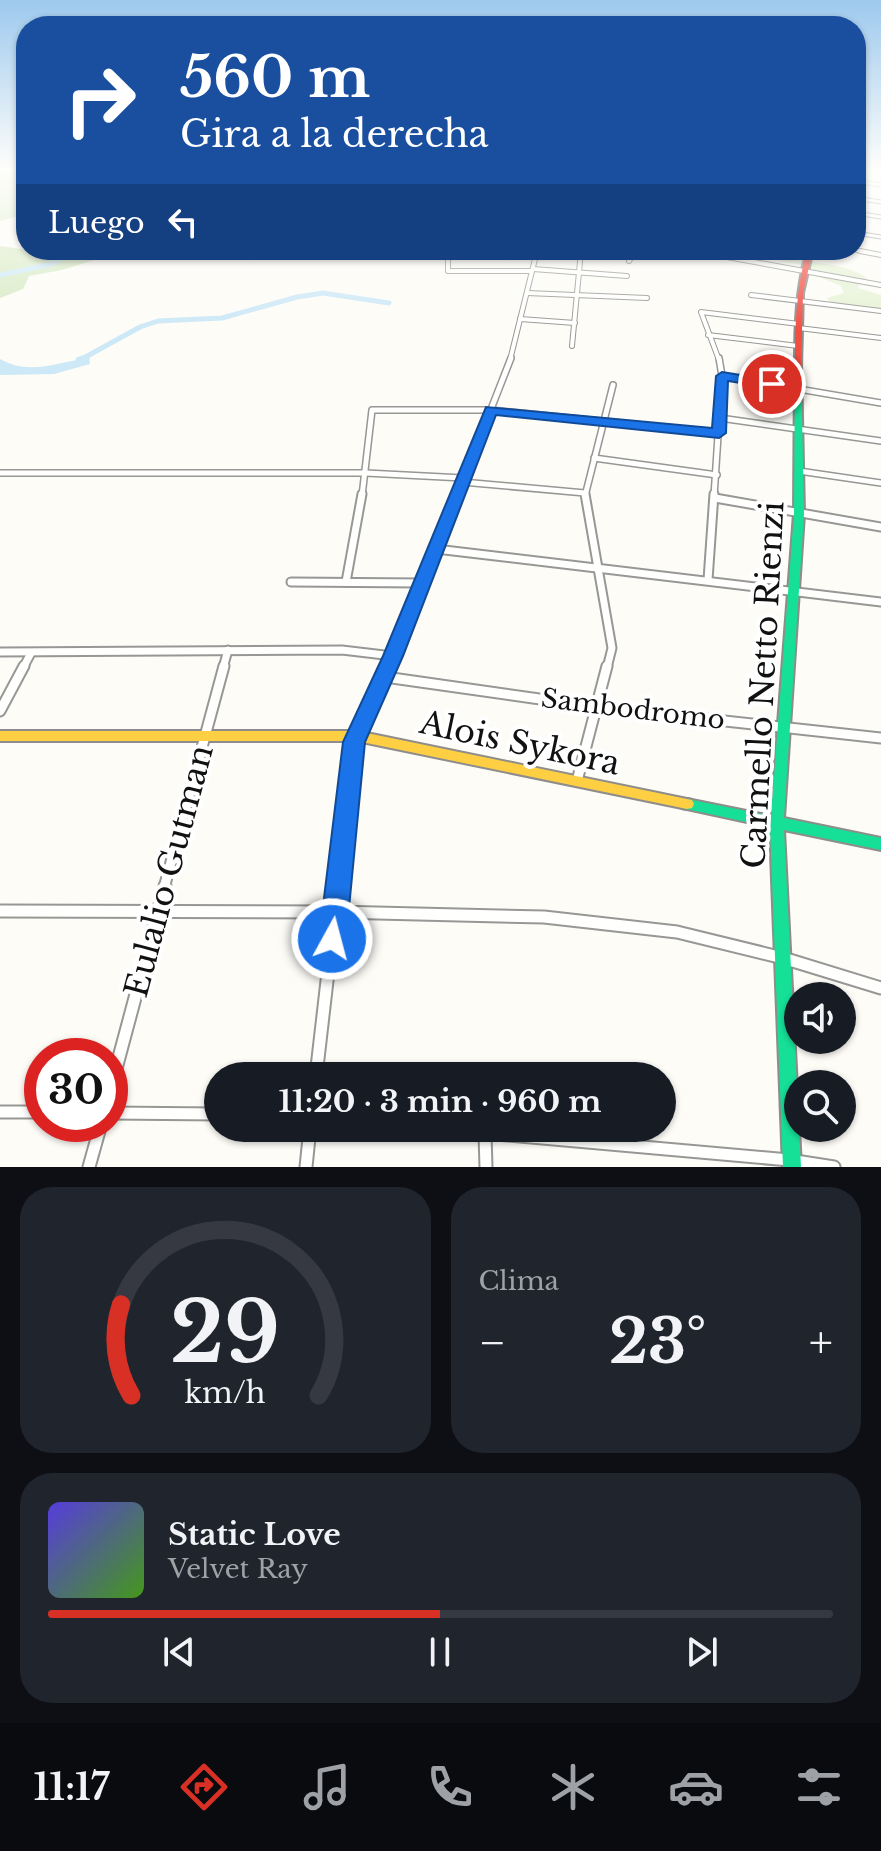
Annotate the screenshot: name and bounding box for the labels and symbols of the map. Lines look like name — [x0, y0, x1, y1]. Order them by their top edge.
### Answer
pin — [738, 350, 806, 418]
street label: Carmello Netto Rienzi — [733, 500, 793, 870]
street label: Sambodromo — [539, 682, 727, 736]
street label: Alois Sykora — [415, 702, 624, 784]
street label: Eulalio Gutman — [116, 740, 222, 1002]
position arrow — [290, 897, 374, 981]
speed limit sign: 30 — [24, 1038, 128, 1142]

